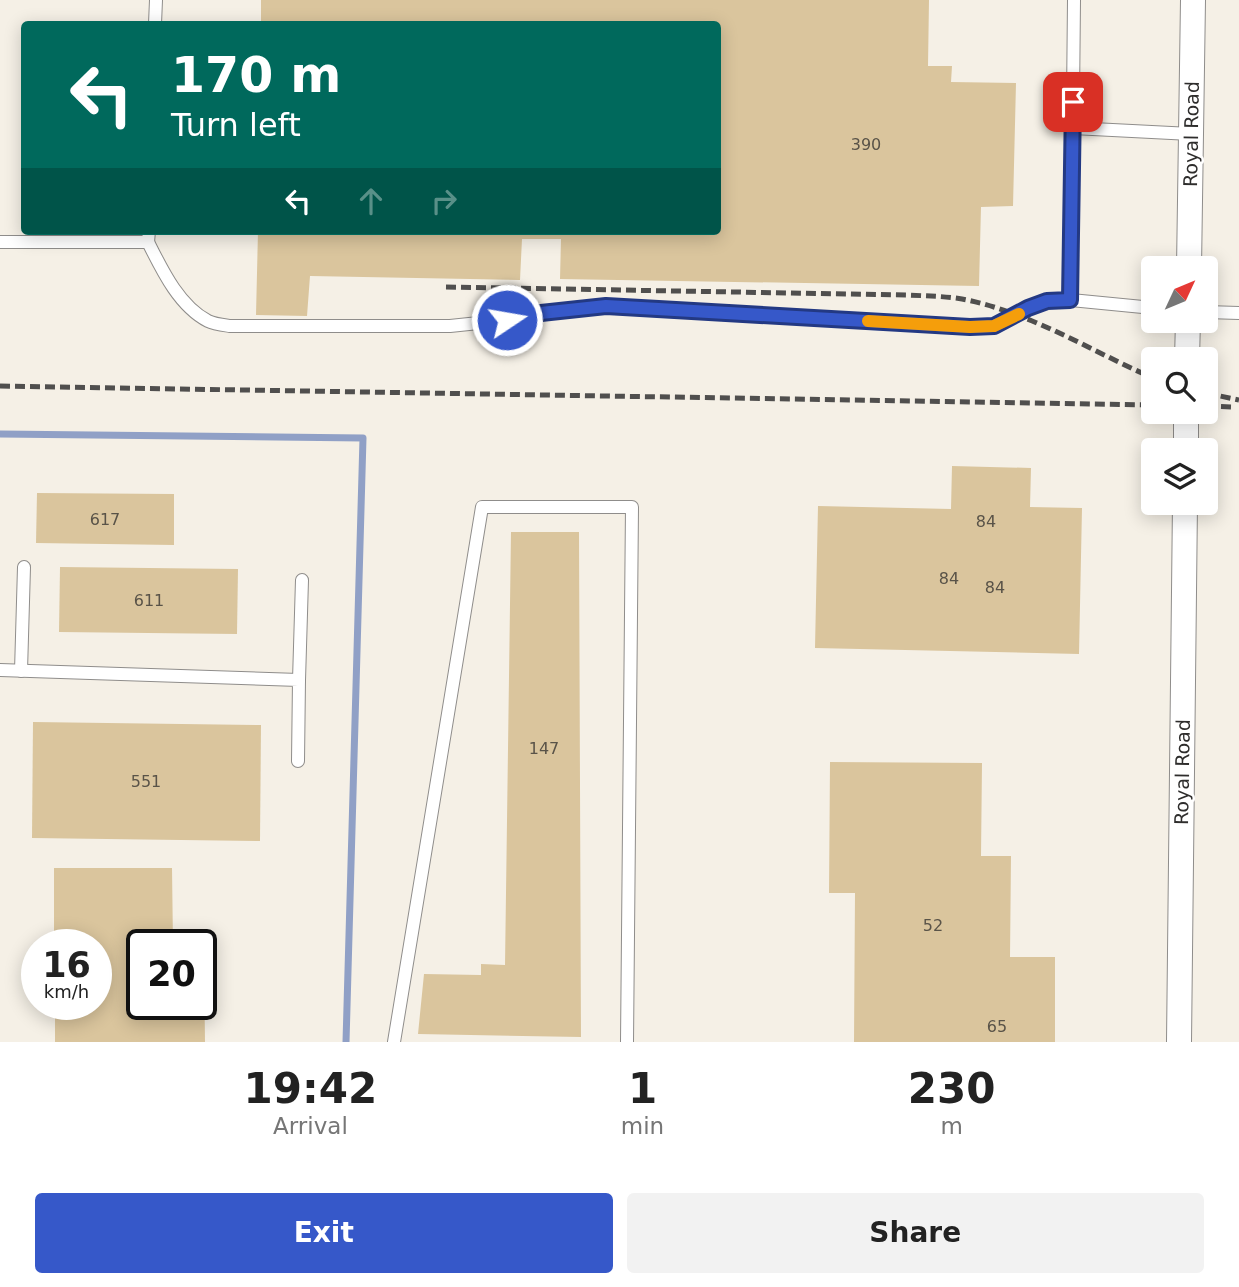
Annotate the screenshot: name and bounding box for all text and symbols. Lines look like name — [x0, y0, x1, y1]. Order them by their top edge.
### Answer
text: 170 m — [171, 47, 341, 104]
icon: left — [56, 49, 147, 140]
pin — [1043, 72, 1103, 132]
street label: Royal Road — [1179, 81, 1203, 187]
icon: arrive — [1054, 83, 1092, 121]
text: Turn left — [171, 106, 301, 144]
house number: 390 — [851, 135, 881, 154]
icon: left — [279, 182, 317, 220]
icon: ahead — [352, 182, 390, 220]
icon: right — [425, 182, 463, 220]
north arrow — [1141, 256, 1218, 332]
map controls — [1141, 256, 1218, 515]
position arrow — [470, 283, 544, 357]
button: search — [1141, 347, 1218, 424]
button: layers — [1141, 438, 1218, 515]
house number: 617 — [90, 510, 120, 529]
house number: 84 — [976, 512, 996, 531]
house number: 84 — [939, 569, 959, 588]
house number: 84 — [985, 578, 1005, 597]
house number: 611 — [134, 591, 164, 610]
street label: Royal Road — [1170, 719, 1194, 825]
house number: 147 — [529, 739, 559, 758]
house number: 551 — [131, 772, 161, 791]
house number: 52 — [923, 916, 943, 935]
speed limit sign: 20 — [126, 929, 217, 1020]
text: 16 — [42, 945, 91, 985]
text: km/h — [44, 981, 89, 1002]
house number: 65 — [987, 1017, 1007, 1036]
text: 19:42 — [244, 1064, 377, 1113]
text: 1 — [628, 1064, 657, 1113]
text: 230 — [908, 1064, 995, 1113]
text: Arrival — [273, 1113, 348, 1139]
text: min — [621, 1113, 664, 1139]
text: m — [940, 1113, 963, 1139]
button: Exit — [35, 1193, 613, 1273]
button: Share — [627, 1193, 1204, 1273]

